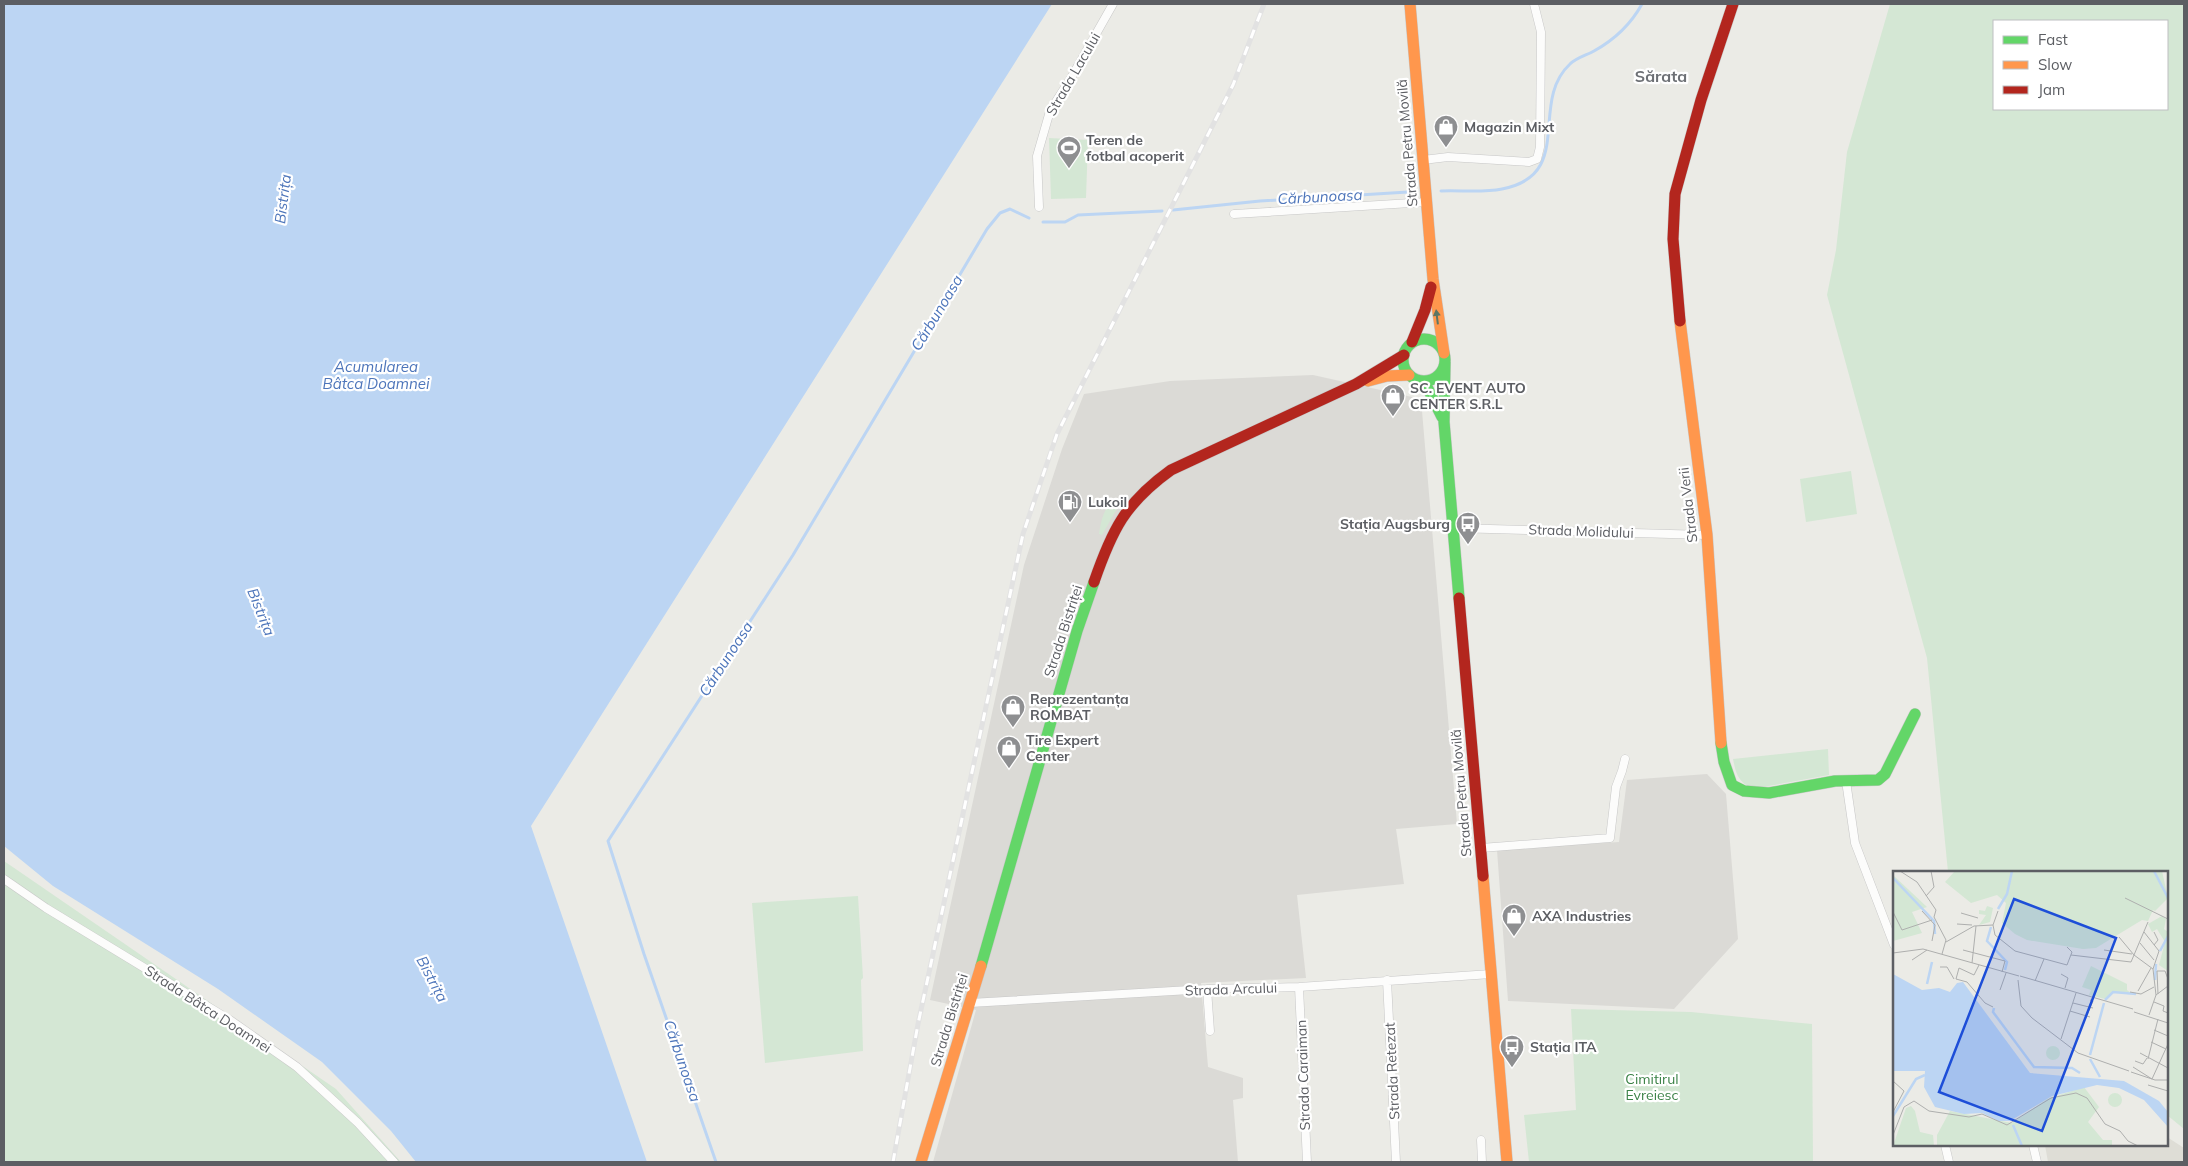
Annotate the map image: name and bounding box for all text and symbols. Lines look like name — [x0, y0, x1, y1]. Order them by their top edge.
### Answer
legend — [1993, 20, 2168, 110]
street label: Strada Lacului — [1042, 29, 1104, 119]
text: Fast — [2038, 30, 2068, 49]
text: Slow — [2038, 55, 2072, 74]
district label: Sărata — [1635, 66, 1687, 86]
street label: Strada Petru Movilă — [1392, 78, 1422, 208]
text: Jam — [2038, 80, 2065, 99]
shop icon: Magazin Mixt — [1433, 114, 1459, 148]
place label: Magazin Mixt — [1464, 118, 1555, 136]
place label: Teren de fotbal acoperit — [1086, 131, 1185, 165]
sports icon: Teren de fotbal acoperit — [1056, 135, 1082, 169]
water label: Bistrița — [270, 173, 295, 225]
water label: Cărbunoasa — [1277, 185, 1363, 208]
water label: Cărbunoasa — [906, 271, 967, 354]
one-way arrow — [1433, 308, 1441, 324]
water label: Acumularea Bâtca Doamnei — [322, 357, 430, 393]
place label: SC. EVENT AUTO CENTER S.R.L — [1410, 379, 1526, 413]
shop icon: SC. EVENT AUTO CENTER S.R.L — [1380, 383, 1406, 417]
street label: Strada Verii — [1674, 466, 1702, 544]
fuel station icon: Lukoil — [1057, 489, 1083, 523]
place label: Lukoil — [1088, 493, 1127, 511]
bus stop icon: Stația Augsburg — [1455, 511, 1481, 545]
place label: Stația Augsburg — [1340, 515, 1450, 533]
street label: Strada Molidului — [1528, 520, 1634, 542]
street label: Strada Bistriței — [1040, 582, 1086, 680]
water label: Bistrița — [243, 585, 280, 638]
water label: Cărbunoasa — [694, 618, 757, 700]
place label: Reprezentanța ROMBAT — [1030, 690, 1129, 724]
shop icon: Reprezentanța ROMBAT — [1000, 694, 1026, 728]
street label: Strada Petru Movilă — [1446, 728, 1476, 858]
place label: Tire Expert Center — [1026, 731, 1099, 765]
shop icon: Tire Expert Center — [996, 735, 1022, 769]
inset map — [1893, 871, 2168, 1146]
shop icon: AXA Industries — [1501, 903, 1527, 937]
place label: AXA Industries — [1532, 907, 1631, 925]
water label: Bistrița — [412, 952, 452, 1005]
street label: Strada Bâtca Doamnei — [141, 961, 275, 1057]
street label: Strada Bistriței — [926, 971, 972, 1069]
street label: Strada Arcului — [1184, 978, 1278, 1000]
water label: Cărbunoasa — [660, 1017, 705, 1104]
street label: Strada Caraiman — [1292, 1019, 1314, 1131]
street label: Strada Retezat — [1380, 1022, 1404, 1120]
bus stop icon: Stația ITA — [1499, 1034, 1525, 1068]
place label: Stația ITA — [1530, 1038, 1597, 1056]
park label: Cimitirul Evreiesc — [1625, 1070, 1679, 1104]

